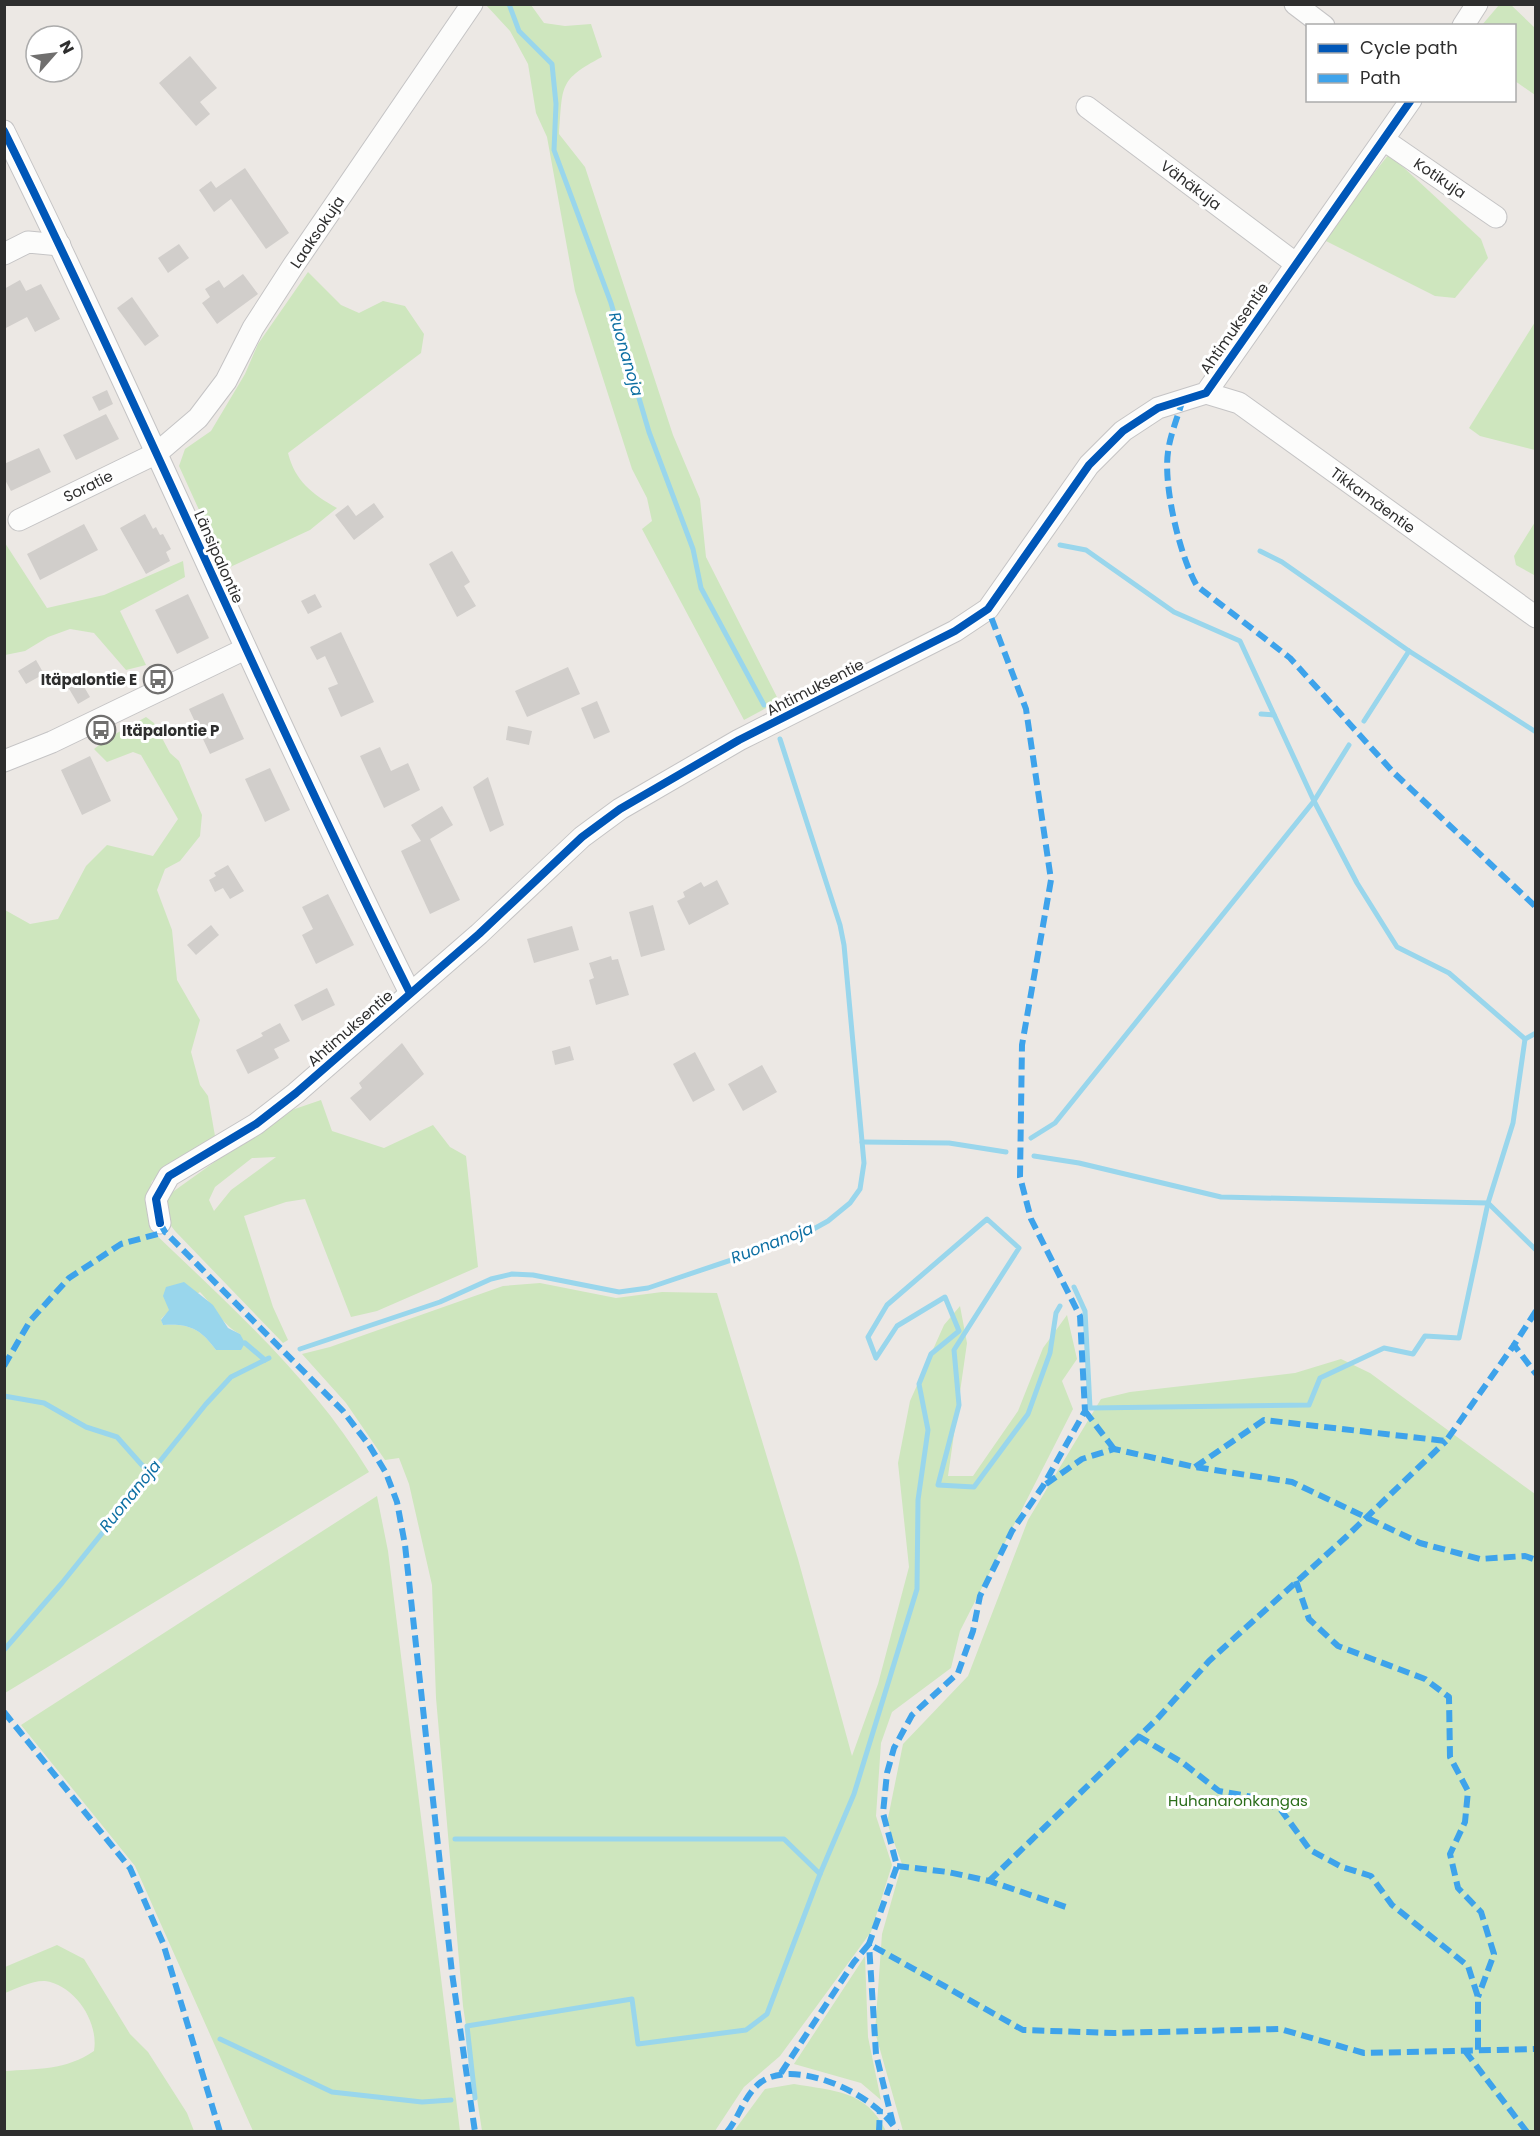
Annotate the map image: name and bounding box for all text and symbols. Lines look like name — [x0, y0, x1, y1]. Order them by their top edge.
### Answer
north arrow — [24, 24, 84, 84]
legend — [1306, 24, 1516, 102]
text: Cycle path — [1360, 35, 1458, 60]
text: N — [54, 36, 80, 58]
text: Path — [1360, 65, 1401, 90]
street label: Kotikuja — [1410, 153, 1470, 203]
street label: Vähäkuja — [1156, 155, 1226, 215]
street label: Laaksokuja — [285, 192, 349, 272]
street label: Ahtimuksentie — [1195, 278, 1273, 378]
water label: Ruonanoja — [603, 309, 649, 399]
street label: Tikkamäentie — [1326, 462, 1420, 538]
street label: Soratie — [60, 465, 116, 507]
street label: Länsipalontie — [189, 507, 249, 607]
street label: Ahtimuksentie — [763, 653, 867, 721]
bus stop icon: Itäpalontie E — [142, 663, 174, 695]
place label: Itäpalontie E — [41, 669, 137, 690]
bus stop icon: Itäpalontie P — [85, 714, 117, 746]
place label: Itäpalontie P — [122, 720, 219, 741]
street label: Ahtimuksentie — [303, 985, 397, 1071]
water label: Ruonanoja — [727, 1217, 817, 1269]
water label: Ruonanoja — [94, 1455, 166, 1537]
park label: Huhanaronkangas — [1168, 1790, 1308, 1811]

